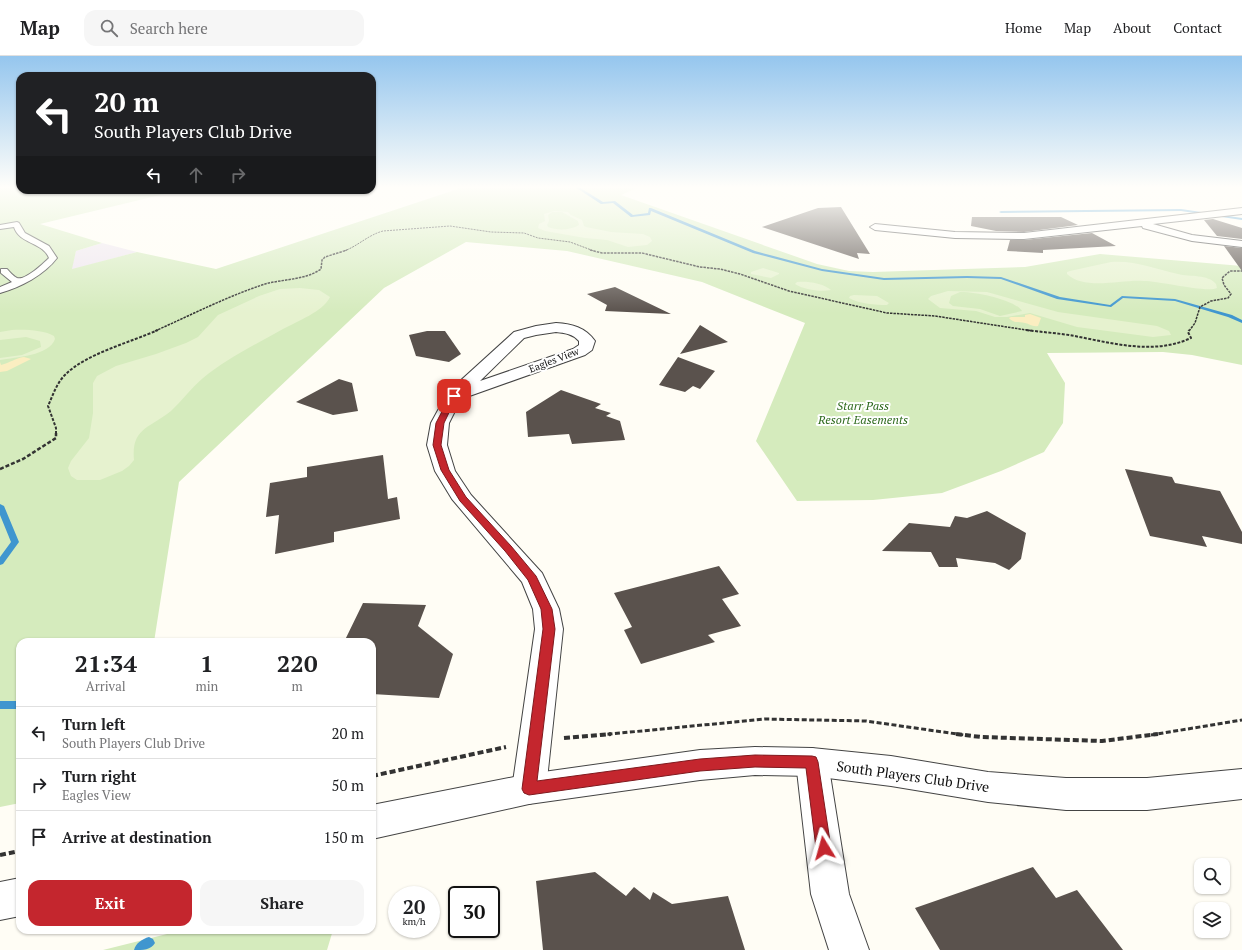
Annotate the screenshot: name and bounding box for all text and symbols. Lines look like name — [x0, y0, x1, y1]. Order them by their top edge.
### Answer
search box — [84, 10, 364, 46]
text: Map — [20, 15, 60, 40]
icon: search — [98, 17, 120, 39]
text: Search here — [130, 18, 208, 38]
text: Home — [1005, 18, 1042, 37]
text: Map — [1064, 18, 1091, 37]
text: About — [1113, 18, 1151, 37]
text: Contact — [1173, 18, 1222, 37]
text: 20 m — [94, 83, 159, 120]
icon: left — [28, 88, 80, 140]
text: South Players Club Drive — [94, 119, 292, 143]
icon: left — [143, 164, 165, 186]
icon: ahead — [185, 164, 207, 186]
icon: right — [227, 164, 249, 186]
street label: Eagles View — [527, 344, 582, 376]
pin — [437, 379, 471, 413]
icon: arrive — [443, 385, 465, 407]
park label: Starr Pass Resort Easements — [817, 398, 908, 427]
text: 21:34 — [74, 647, 137, 679]
text: 1 — [200, 647, 214, 679]
text: 220 — [277, 647, 317, 679]
text: Arrival — [86, 677, 126, 695]
text: min — [195, 677, 218, 695]
text: m — [292, 677, 303, 695]
text: Turn left — [62, 714, 126, 734]
icon: left — [28, 722, 50, 744]
text: 20 m — [331, 723, 364, 743]
text: South Players Club Drive — [62, 734, 205, 752]
street label: South Players Club Drive — [835, 756, 991, 796]
text: Turn right — [62, 766, 137, 786]
icon: right — [28, 774, 50, 796]
text: 50 m — [331, 775, 364, 795]
text: Eagles View — [62, 786, 131, 804]
icon: arrive — [28, 826, 50, 848]
text: Arrive at destination — [62, 827, 212, 847]
text: 150 m — [323, 827, 364, 847]
position arrow — [803, 827, 845, 869]
map controls — [1194, 858, 1230, 938]
button: search — [1194, 858, 1230, 894]
button: Exit — [28, 880, 192, 926]
button: Share — [200, 880, 364, 926]
speed limit sign: 30 — [448, 886, 500, 938]
text: 20 — [403, 893, 425, 920]
button: layers — [1194, 902, 1230, 938]
text: km/h — [402, 915, 426, 928]

